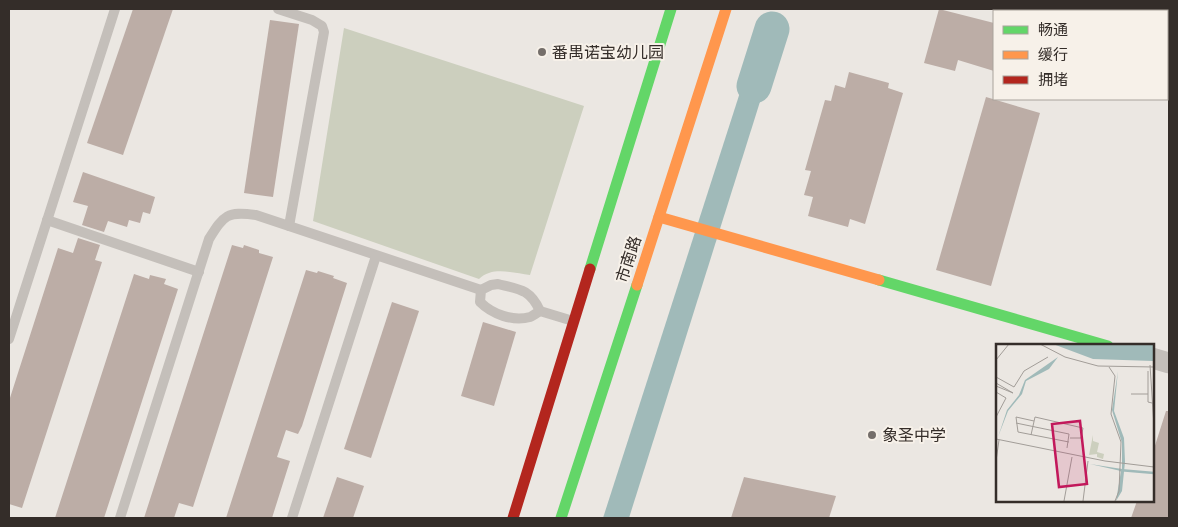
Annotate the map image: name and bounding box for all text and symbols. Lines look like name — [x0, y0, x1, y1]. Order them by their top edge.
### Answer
legend — [993, 10, 1168, 100]
text: 畅通 — [1038, 21, 1068, 39]
place label: 番禺诺宝幼儿园 — [552, 43, 664, 62]
marker: 番禺诺宝幼儿园 — [536, 46, 548, 58]
text: 缓行 — [1038, 46, 1068, 64]
text: 拥堵 — [1038, 71, 1068, 89]
street label: 市南路 — [612, 233, 645, 285]
inset map — [996, 344, 1153, 502]
place label: 象圣中学 — [882, 426, 946, 445]
marker: 象圣中学 — [866, 429, 878, 441]

